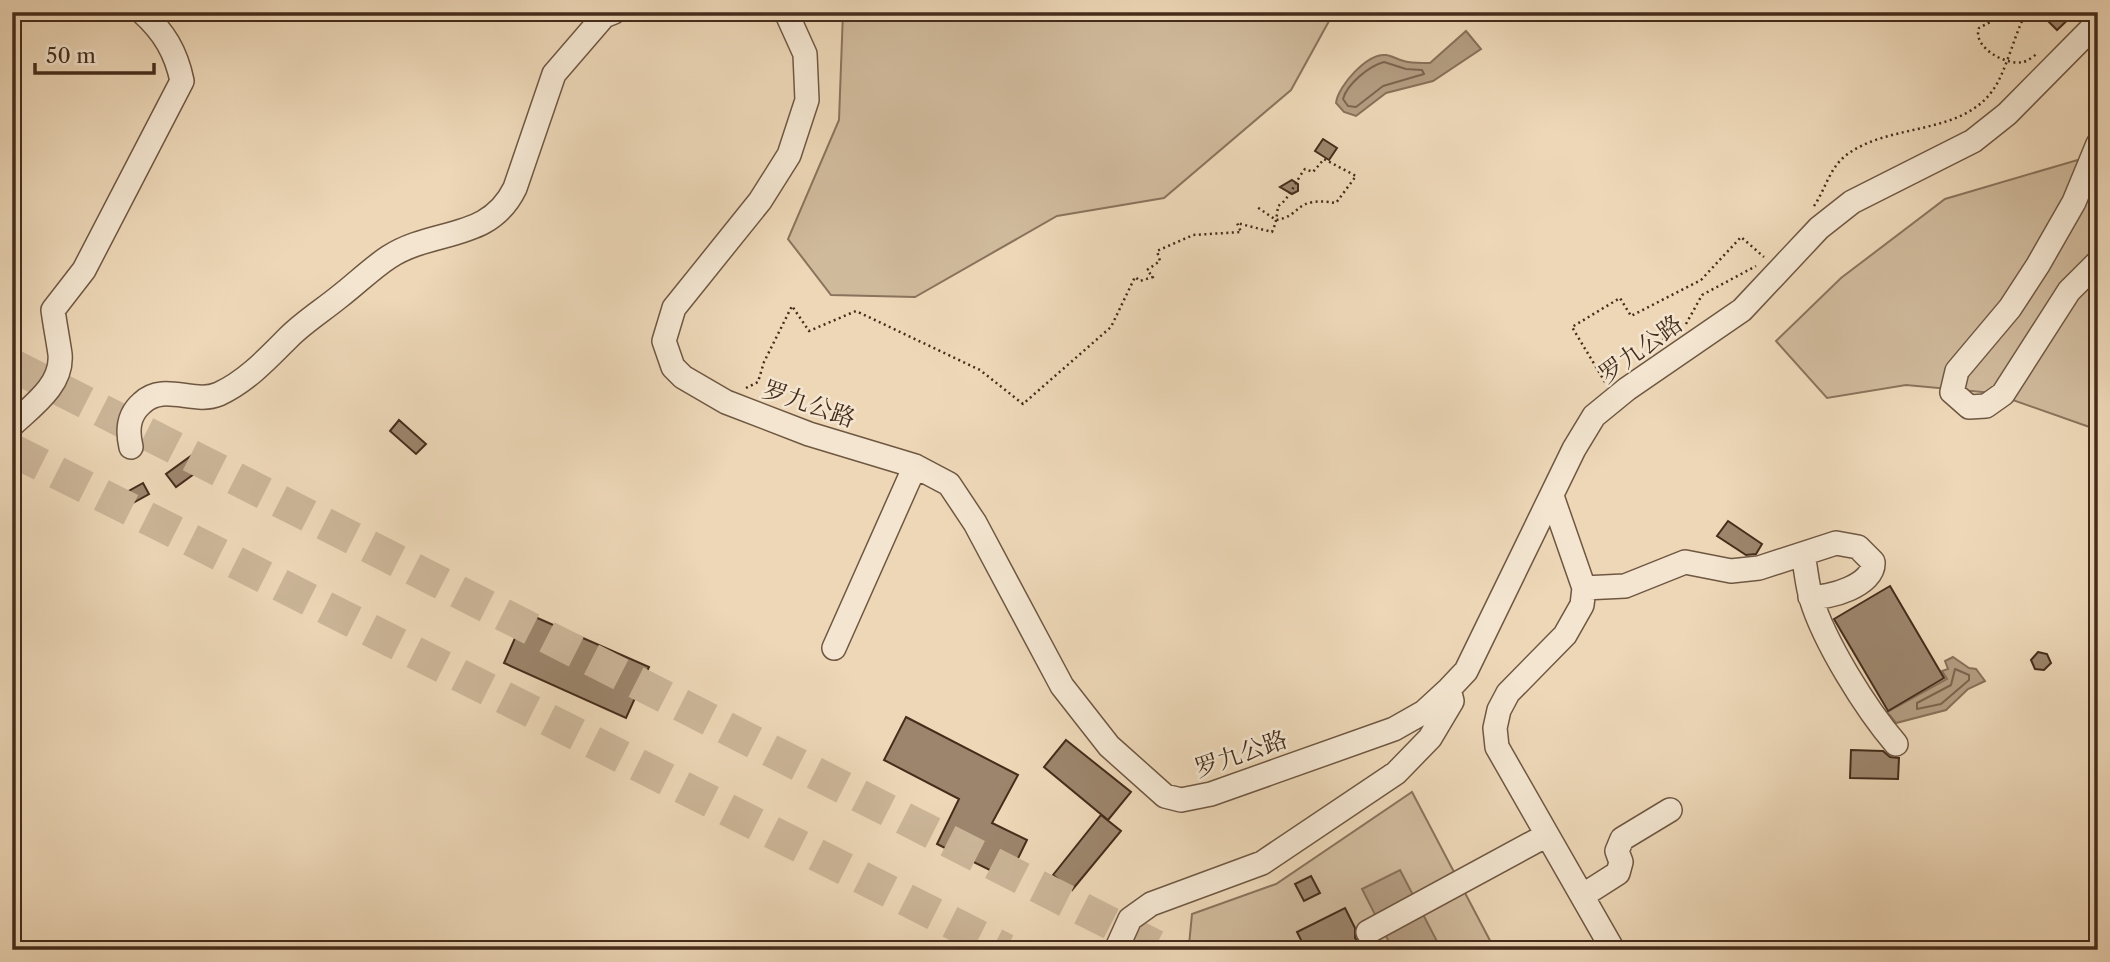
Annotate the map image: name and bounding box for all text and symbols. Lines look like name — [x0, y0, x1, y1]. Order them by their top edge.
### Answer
scale bar — [35, 32, 154, 76]
text: 50 m — [46, 43, 96, 68]
street label: 罗九公路 — [1593, 309, 1688, 389]
street label: 罗九公路 — [759, 374, 859, 433]
street label: 罗九公路 — [1191, 724, 1291, 783]

